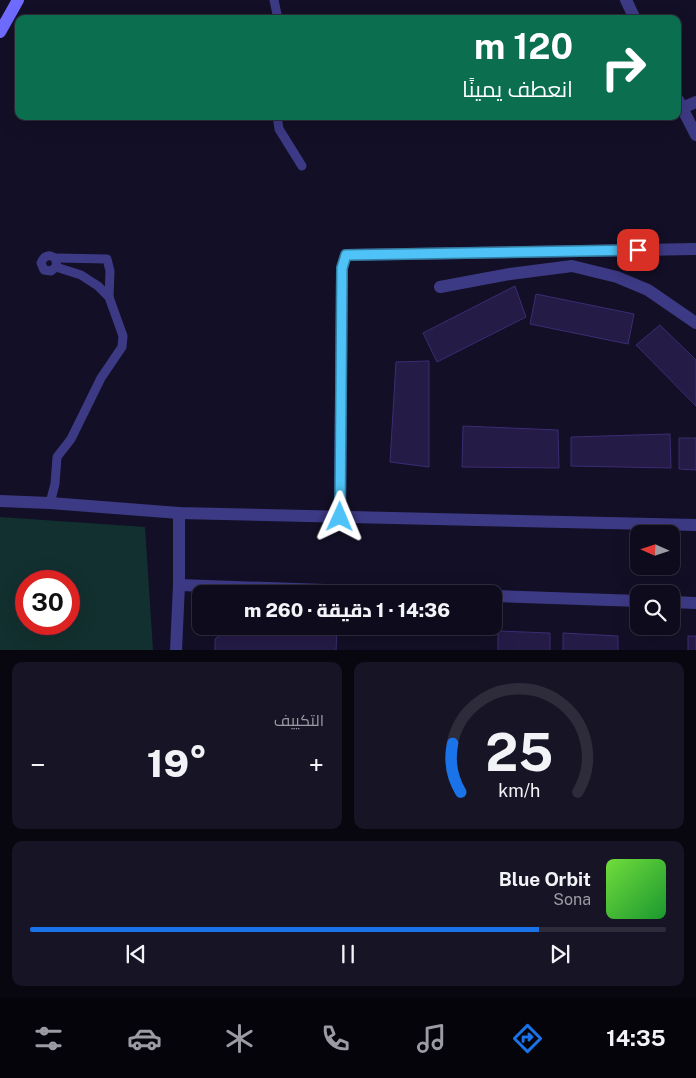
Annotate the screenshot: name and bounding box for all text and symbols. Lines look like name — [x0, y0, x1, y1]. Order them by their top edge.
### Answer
text: 120 m — [474, 26, 573, 67]
icon: right — [591, 35, 656, 100]
text: انعطف يمينًا — [462, 76, 573, 102]
pin — [617, 229, 659, 271]
icon: arrive — [624, 236, 652, 264]
position arrow — [313, 490, 365, 542]
north arrow — [630, 525, 680, 575]
map controls — [630, 525, 680, 635]
speed limit sign: 30 — [15, 570, 80, 635]
button: search — [630, 585, 680, 635]
text: 14:36 · 1 دقيقة · 260 m — [244, 599, 450, 621]
text: التكييف — [274, 711, 324, 730]
text: 25 — [485, 722, 553, 783]
text: 19° — [147, 741, 207, 786]
text: − — [30, 748, 46, 781]
text: + — [308, 748, 324, 781]
text: km/h — [498, 780, 540, 801]
text: Blue Orbit — [499, 868, 591, 890]
text: Sona — [553, 890, 591, 909]
icon: previous — [122, 940, 150, 968]
icon: pause — [334, 940, 362, 968]
icon: next — [546, 940, 574, 968]
icon: filters — [31, 1021, 66, 1056]
icon: car — [127, 1021, 162, 1056]
icon: climate — [222, 1021, 257, 1056]
icon: phone — [318, 1021, 353, 1056]
icon: music — [414, 1021, 449, 1056]
icon: directions — [510, 1021, 545, 1056]
text: 14:35 — [606, 1025, 666, 1051]

